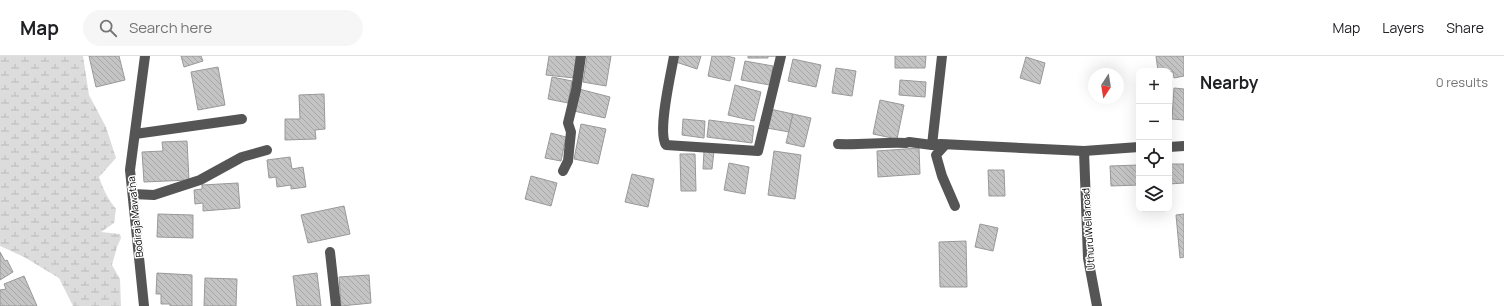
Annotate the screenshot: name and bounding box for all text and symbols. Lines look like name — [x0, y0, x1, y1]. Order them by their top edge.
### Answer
search box — [83, 10, 363, 46]
text: Map — [20, 15, 59, 41]
icon: search — [97, 17, 119, 39]
text: Search here — [129, 17, 212, 38]
text: Map — [1332, 18, 1360, 37]
text: Layers — [1382, 18, 1424, 37]
text: Share — [1446, 18, 1484, 37]
north arrow — [1088, 68, 1124, 104]
map controls — [1136, 68, 1172, 212]
button: + — [1136, 68, 1172, 104]
text: Nearby — [1200, 71, 1258, 94]
text: 0 results — [1436, 73, 1488, 91]
button: − — [1136, 104, 1172, 140]
button: locate — [1136, 140, 1172, 176]
street label: Bodiraja Mawatha — [124, 176, 146, 258]
button: layers — [1136, 176, 1172, 212]
street label: Uthuru Wella road — [1078, 187, 1098, 270]

